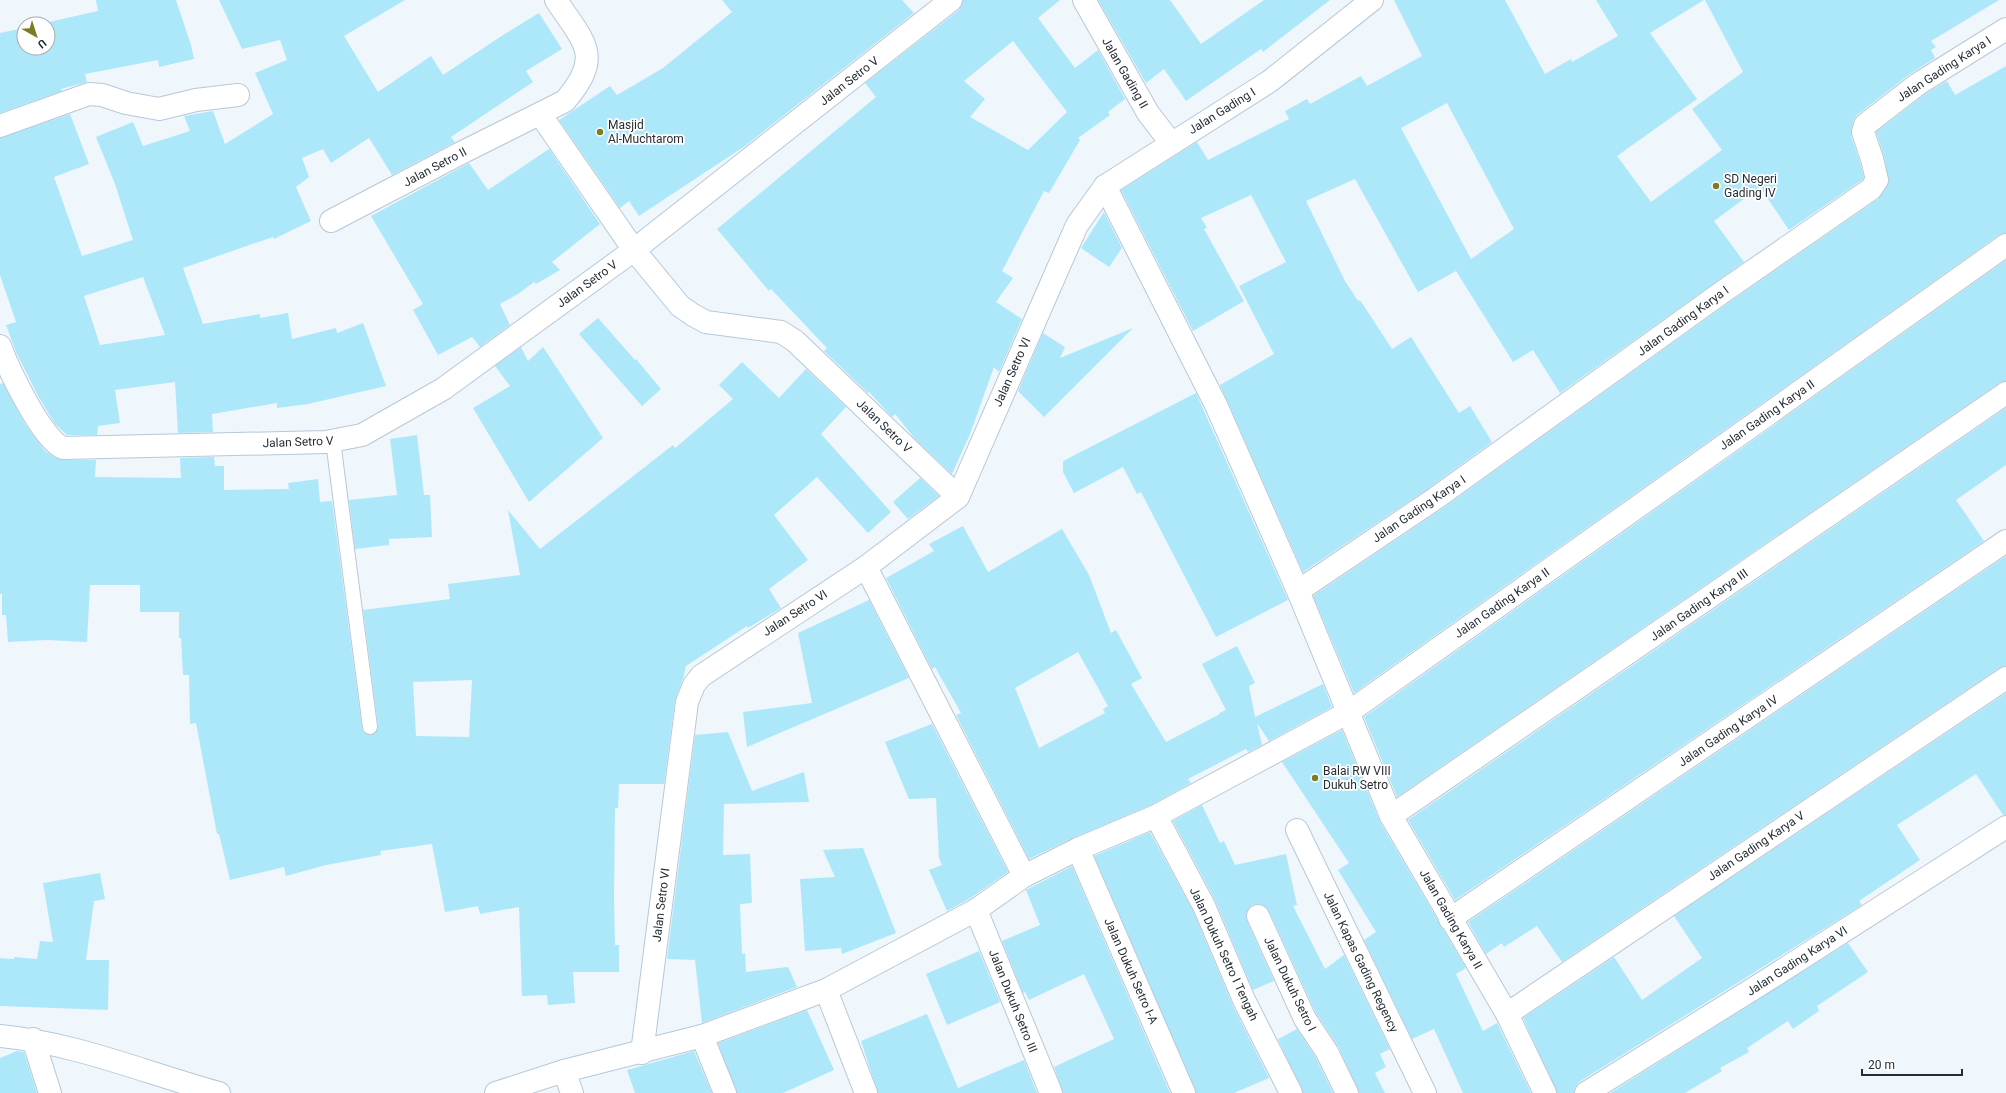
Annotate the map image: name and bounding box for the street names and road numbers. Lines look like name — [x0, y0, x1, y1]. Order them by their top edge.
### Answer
street label: Jalan Gading Karya I — [1894, 33, 1994, 105]
street label: Jalan Gading II — [1099, 35, 1151, 111]
street label: Jalan Setro V — [817, 53, 882, 108]
street label: Jalan Gading I — [1186, 85, 1258, 137]
street label: Jalan Setro II — [401, 144, 469, 190]
street label: Jalan Setro V — [554, 257, 620, 311]
street label: Jalan Gading Karya I — [1635, 283, 1731, 359]
street label: Jalan Setro VI — [990, 335, 1034, 409]
street label: Jalan Gading Karya II — [1717, 377, 1817, 453]
street label: Jalan Setro V — [854, 396, 915, 456]
street label: Jalan Setro V — [262, 434, 334, 450]
street label: Jalan Gading Karya I — [1370, 473, 1468, 545]
street label: Jalan Gading Karya II — [1452, 565, 1552, 641]
street label: Jalan Gading Karya III — [1647, 566, 1751, 644]
street label: Jalan Setro VI — [760, 587, 830, 639]
street label: Jalan Gading Karya IV — [1676, 692, 1781, 770]
street label: Jalan Gading Karya V — [1705, 808, 1807, 884]
street label: Jalan Setro VI — [650, 867, 672, 943]
street label: Jalan Gading Karya II — [1417, 867, 1485, 971]
street label: Jalan Dukuh Setro I Tengah — [1187, 885, 1261, 1023]
street label: Jalan Kapas Gading Regency — [1321, 889, 1401, 1035]
street label: Jalan Dukuh Setro I-A — [1101, 916, 1161, 1026]
street label: Jalan Gading Karya VI — [1744, 923, 1850, 999]
street label: Jalan Dukuh Setro I — [1261, 934, 1319, 1034]
street label: Jalan Dukuh Setro III — [986, 947, 1040, 1055]

